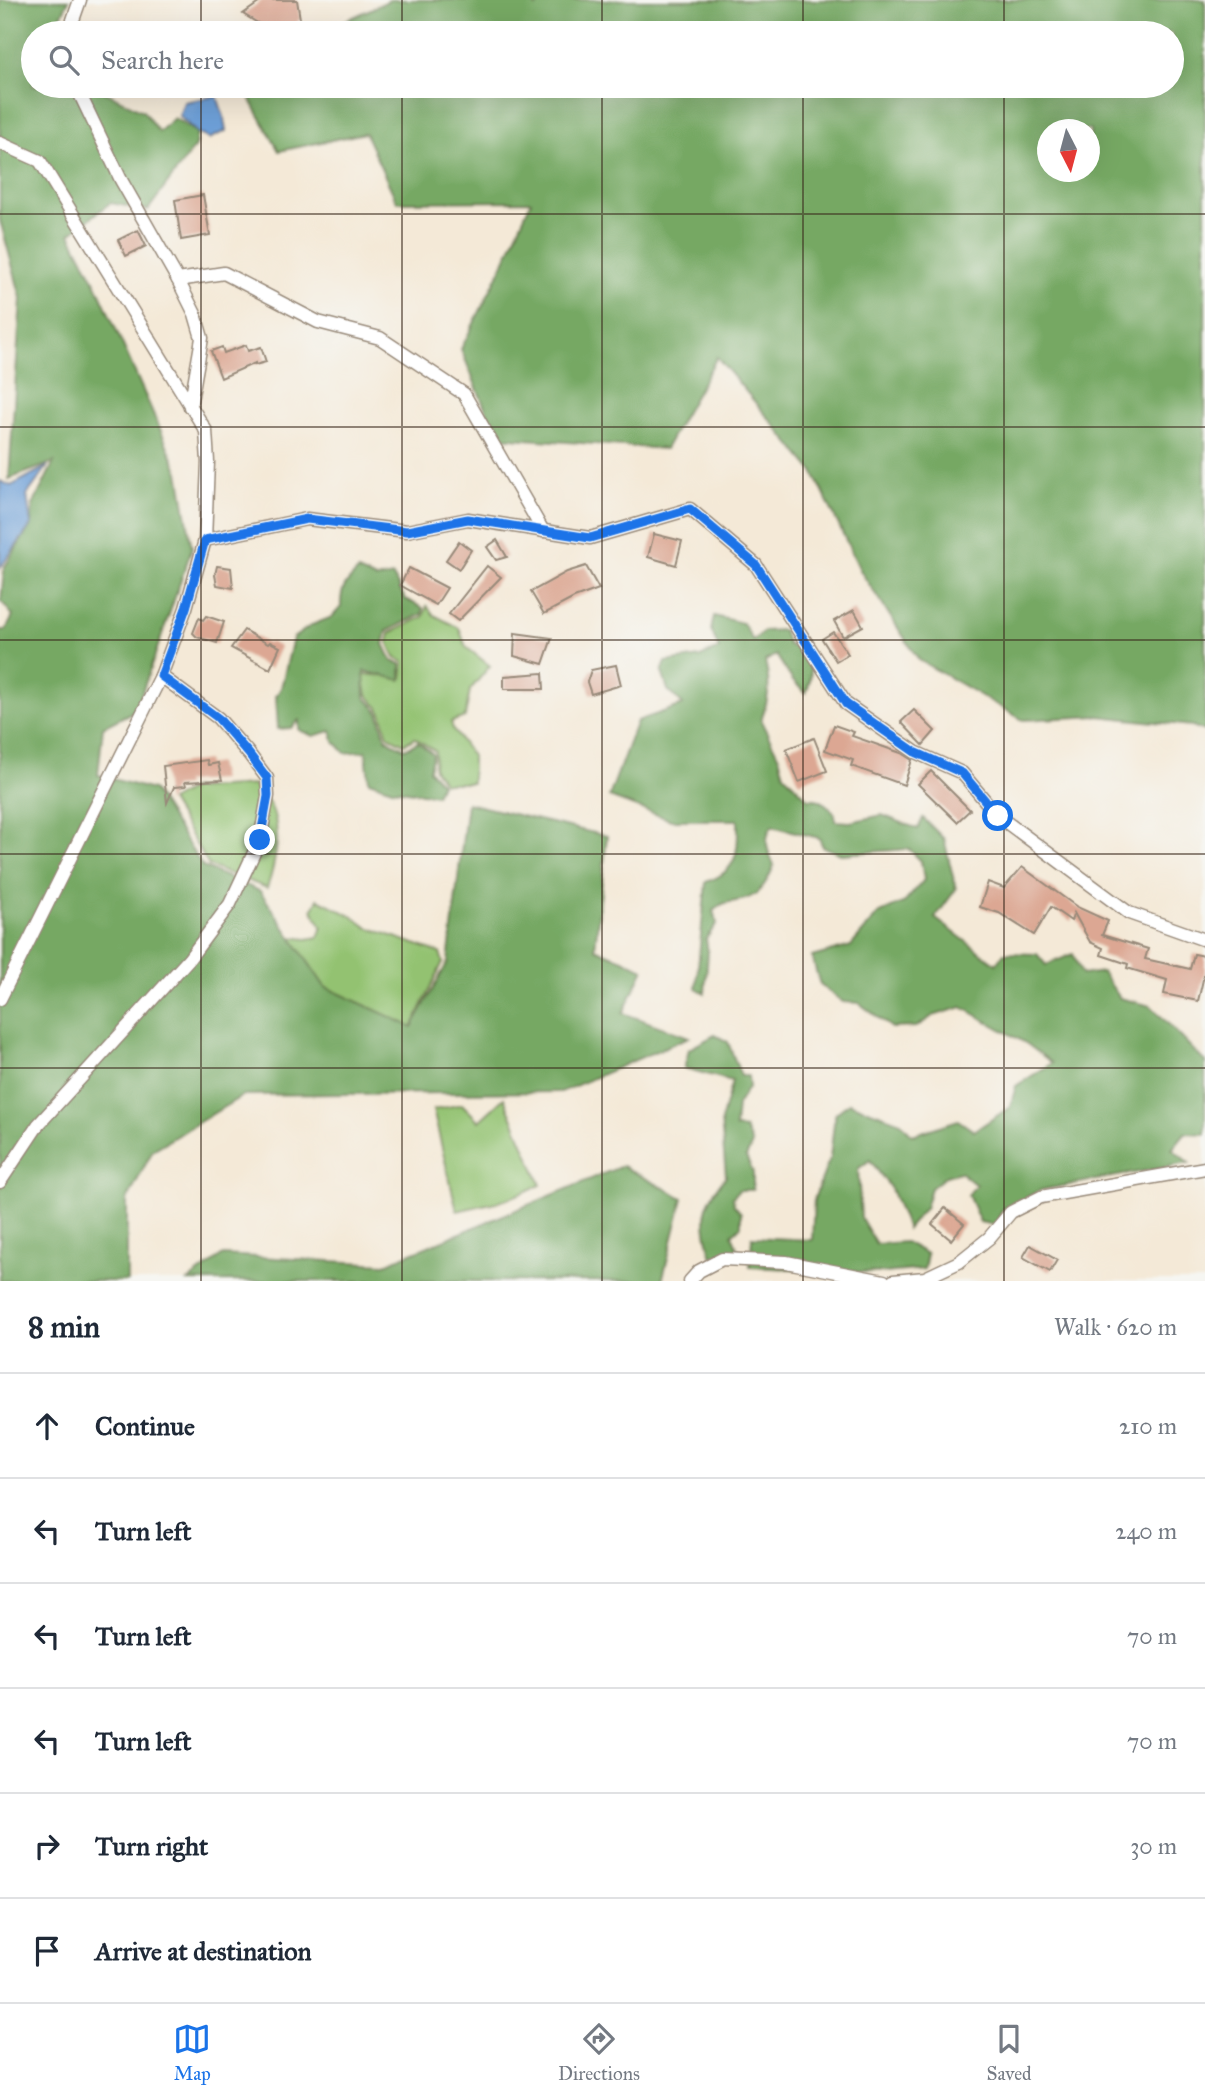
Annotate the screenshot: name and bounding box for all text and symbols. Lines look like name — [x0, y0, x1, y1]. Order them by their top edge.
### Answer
search box — [21, 21, 1184, 98]
icon: search — [45, 41, 83, 79]
text: Search here — [101, 44, 224, 76]
north arrow — [1037, 119, 1100, 182]
route start — [982, 800, 1013, 831]
route end — [244, 824, 275, 855]
text: 8 min — [28, 1309, 100, 1345]
text: Walk · 620 m — [1054, 1313, 1177, 1341]
icon: ahead — [28, 1407, 66, 1445]
text: Continue — [95, 1410, 195, 1442]
text: 210 m — [1119, 1412, 1177, 1440]
icon: left — [28, 1512, 66, 1550]
text: Turn left — [95, 1515, 191, 1547]
text: 240 m — [1115, 1517, 1177, 1545]
icon: left — [28, 1617, 66, 1655]
text: Turn left — [95, 1620, 191, 1652]
text: 70 m — [1127, 1622, 1177, 1650]
icon: left — [28, 1722, 66, 1760]
text: Turn left — [95, 1725, 191, 1757]
text: 70 m — [1127, 1727, 1177, 1755]
icon: right — [28, 1827, 66, 1865]
text: Turn right — [95, 1830, 208, 1862]
text: 30 m — [1130, 1832, 1177, 1860]
icon: arrive — [28, 1932, 66, 1970]
text: Arrive at destination — [95, 1935, 312, 1967]
tab: Map — [173, 2020, 211, 2085]
tab: Directions — [558, 2020, 640, 2085]
tab: Saved — [987, 2020, 1032, 2085]

